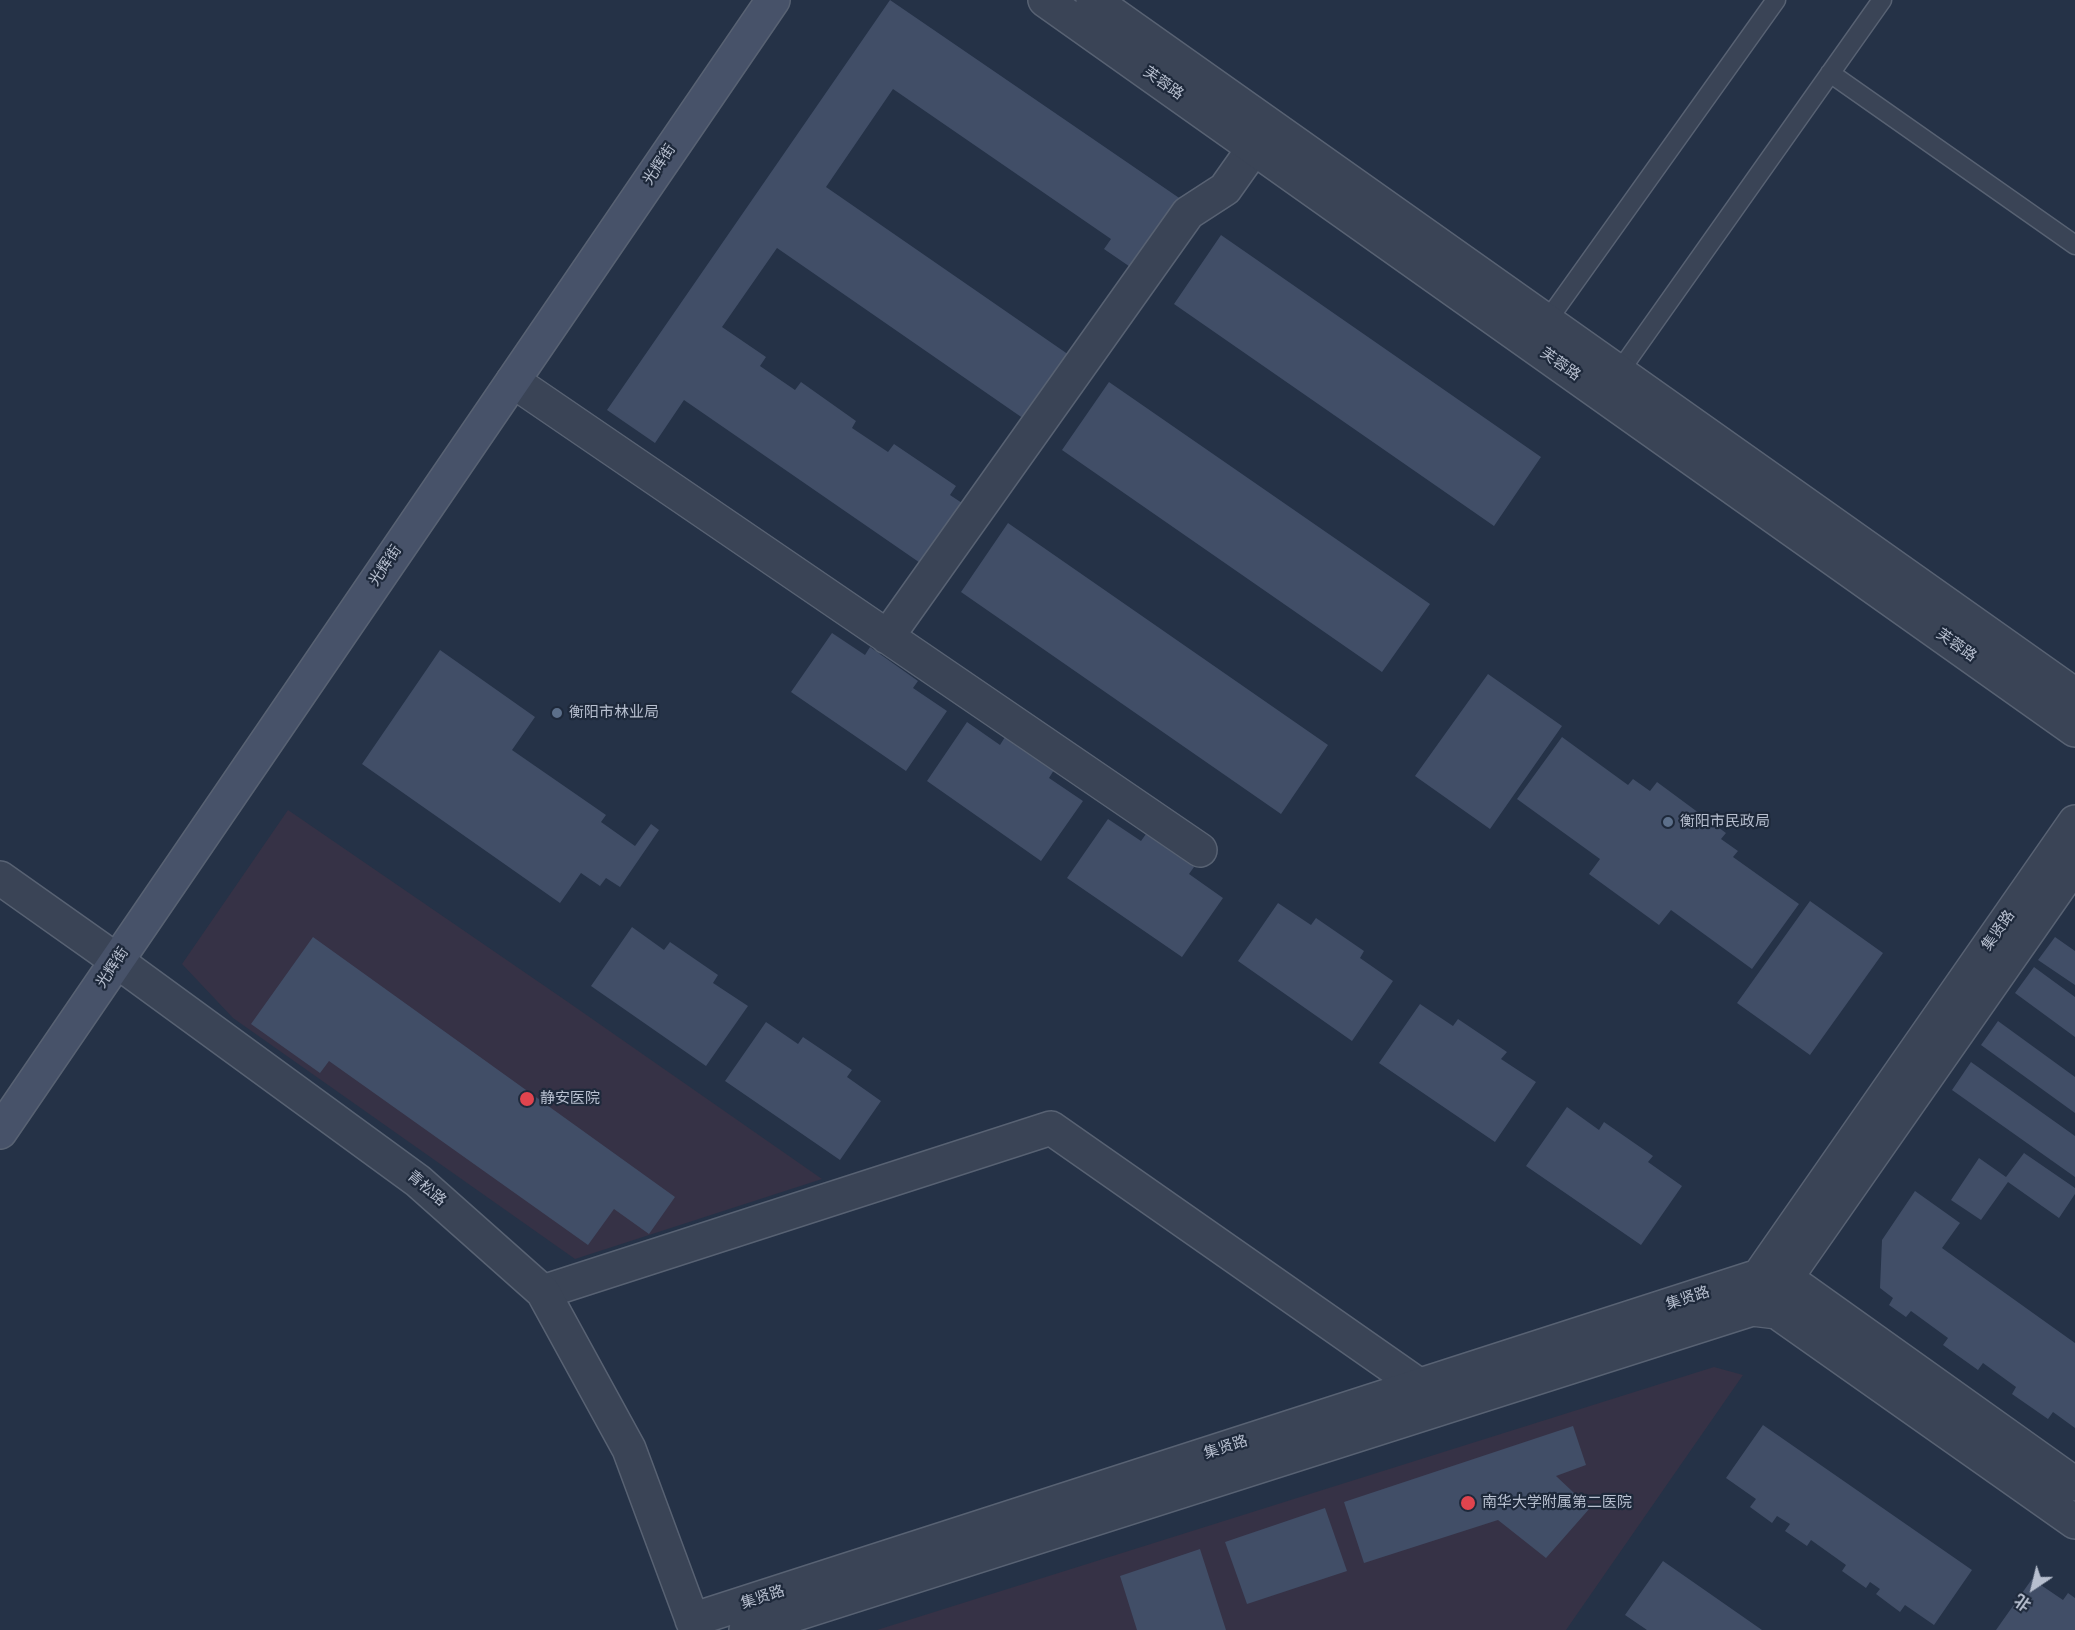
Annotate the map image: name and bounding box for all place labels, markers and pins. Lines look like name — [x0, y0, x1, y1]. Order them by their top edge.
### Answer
place label: 衡阳市林业局 — [569, 704, 659, 722]
marker: 衡阳市林业局 — [550, 706, 564, 720]
place label: 衡阳市民政局 — [1680, 813, 1770, 831]
marker: 衡阳市民政局 — [1661, 815, 1675, 829]
marker: 静安医院 — [518, 1090, 536, 1108]
place label: 静安医院 — [540, 1090, 600, 1108]
marker: 南华大学附属第二医院 — [1459, 1494, 1477, 1512]
place label: 南华大学附属第二医院 — [1482, 1494, 1632, 1512]

